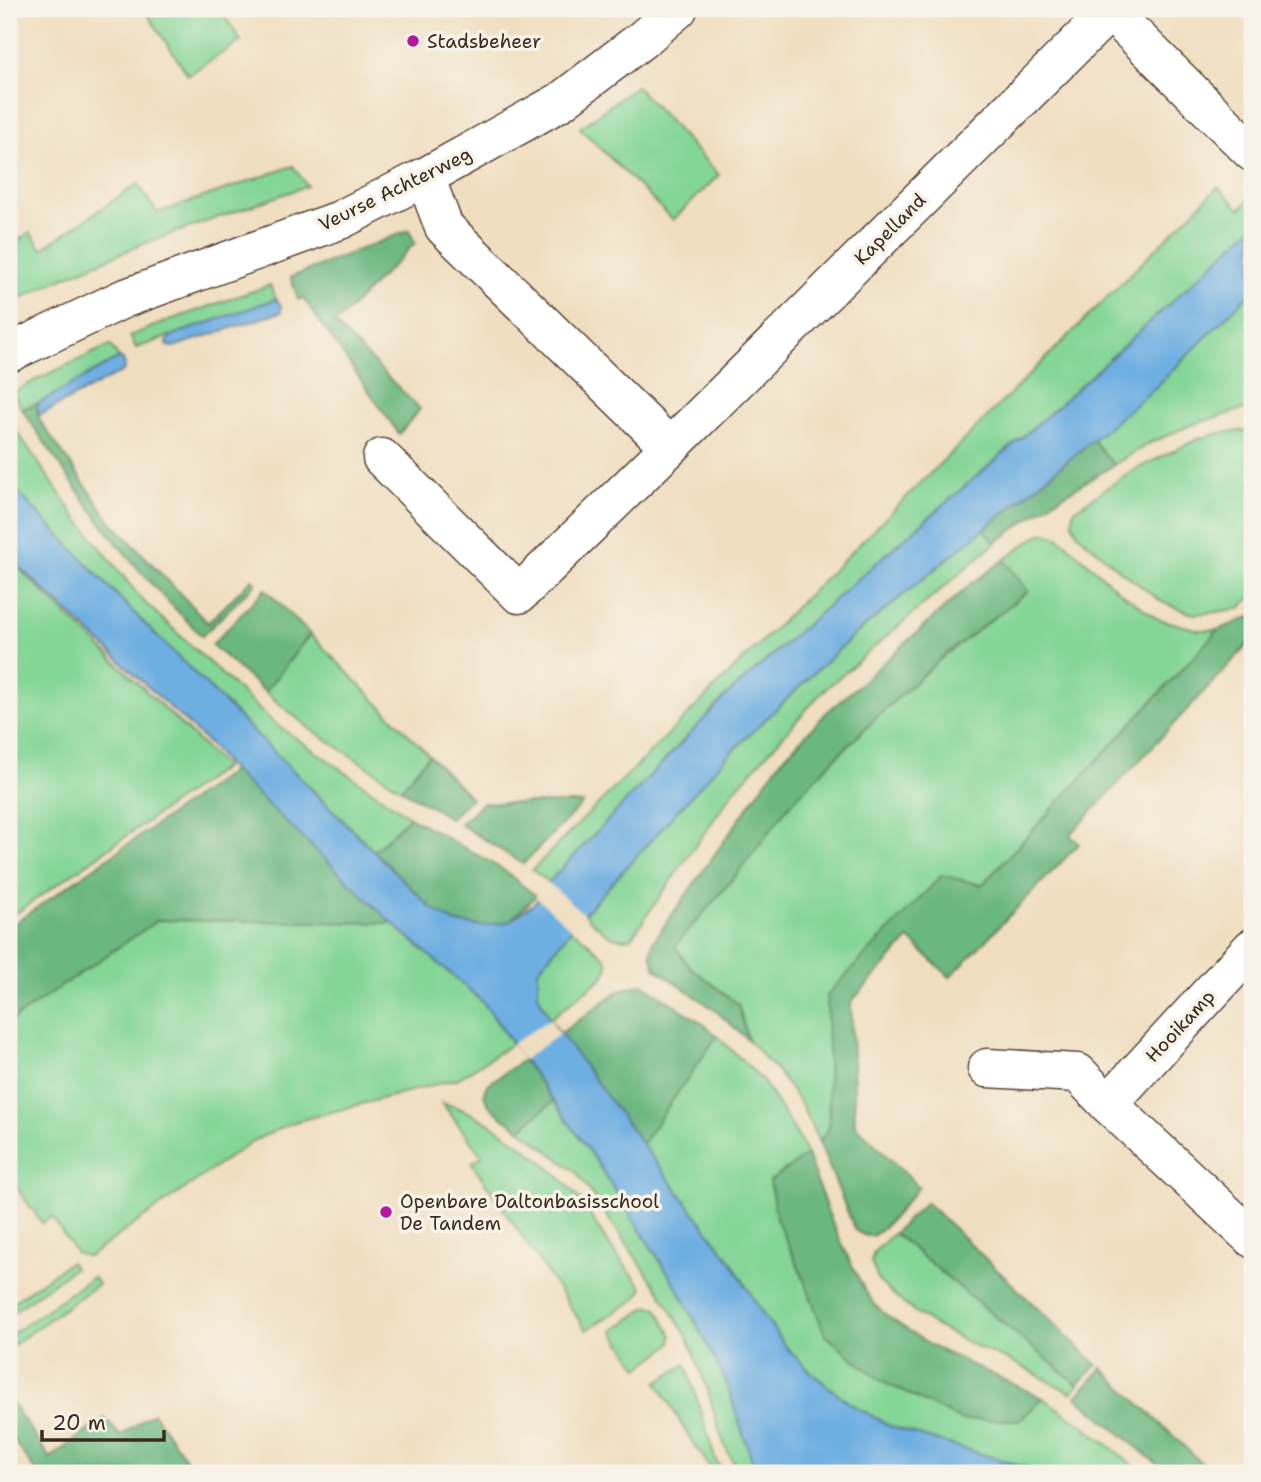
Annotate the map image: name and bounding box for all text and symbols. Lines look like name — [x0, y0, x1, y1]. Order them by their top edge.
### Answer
place label: Stadsbeheer — [427, 29, 541, 54]
marker: Stadsbeheer — [405, 33, 421, 49]
street label: Veurse Achterweg — [314, 141, 476, 237]
street label: Kapelland — [849, 188, 931, 270]
street label: Hooikamp — [1140, 984, 1220, 1068]
place label: Openbare Daltonbasisschool De Tandem — [400, 1189, 659, 1236]
marker: Openbare Daltonbasisschool De Tandem — [378, 1204, 394, 1220]
scale bar — [42, 1398, 164, 1442]
text: 20 m — [52, 1409, 106, 1437]

